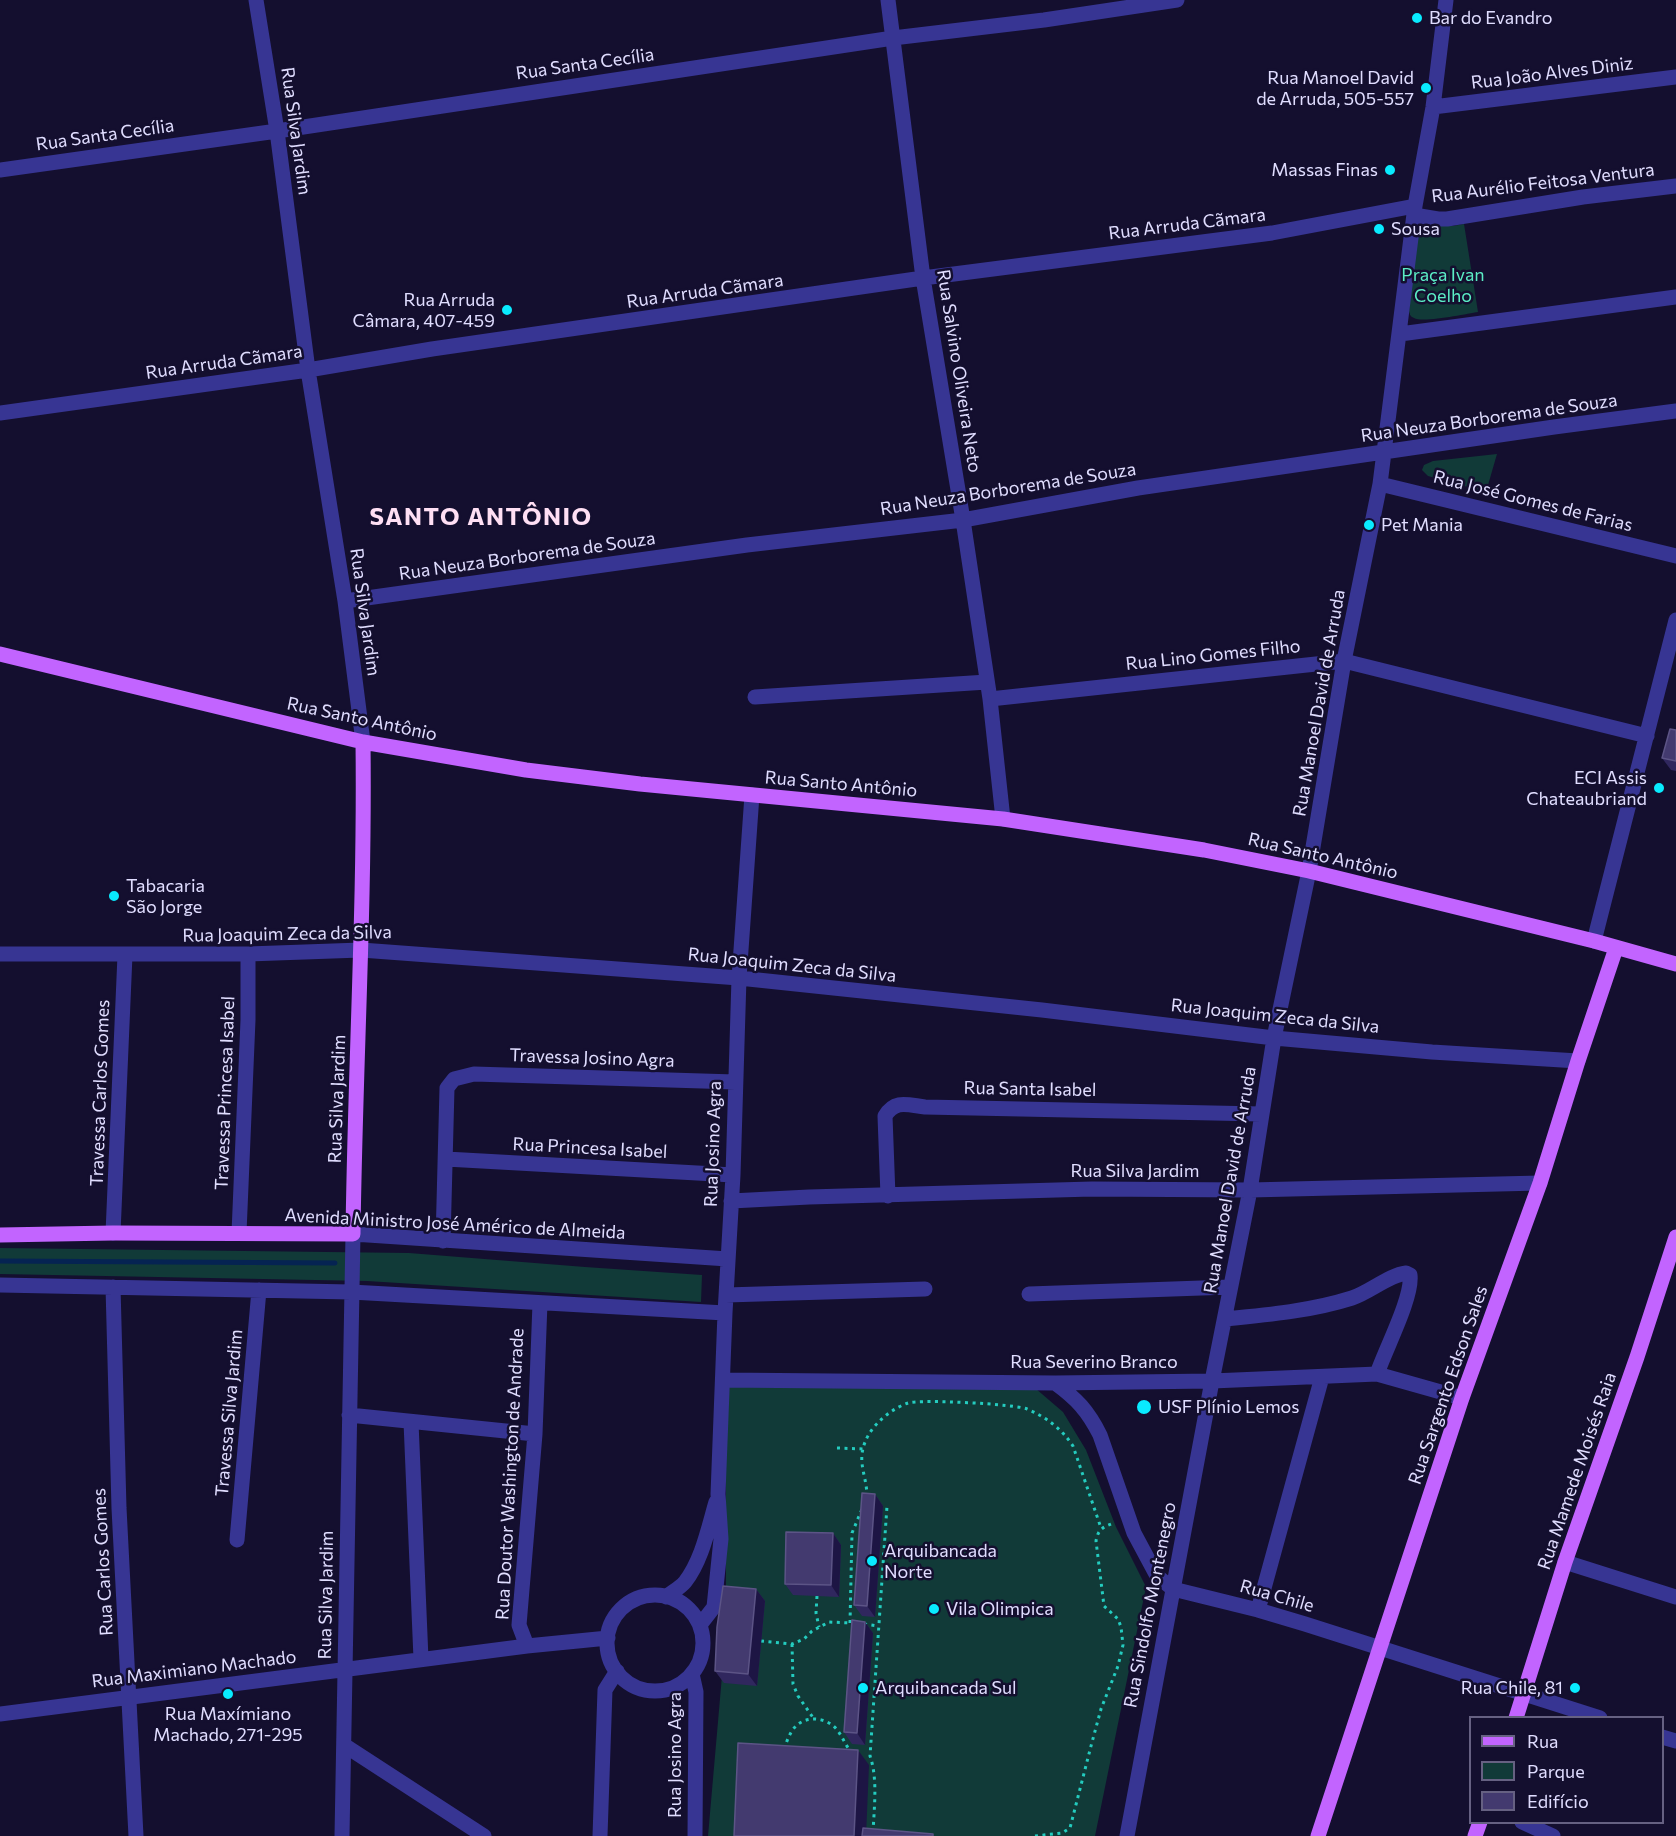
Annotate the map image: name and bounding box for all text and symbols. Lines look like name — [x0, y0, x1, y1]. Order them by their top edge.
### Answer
place label: Bar do Evandro — [1429, 7, 1552, 29]
marker: Bar do Evandro — [1410, 11, 1424, 25]
street label: Rua Santa Cecília — [514, 44, 656, 84]
street label: Rua João Alves Diniz — [1470, 52, 1634, 94]
street label: Rua Silva Jardim — [276, 66, 316, 196]
place label: Rua Manoel David de Arruda, 505-557 — [1256, 67, 1414, 110]
marker: Rua Manoel David de Arruda, 505-557 — [1419, 81, 1433, 95]
street label: Rua Santa Cecília — [34, 115, 176, 155]
place label: Massas Finas — [1271, 159, 1378, 181]
street label: Rua Aurélio Feitosa Ventura — [1430, 159, 1656, 207]
marker: Massas Finas — [1383, 163, 1397, 177]
street label: Rua Arruda Cãmara — [1107, 204, 1267, 244]
place label: Sousa — [1391, 218, 1440, 240]
marker: Sousa — [1372, 222, 1386, 236]
park label: Praça Ivan Coelho — [1401, 264, 1485, 306]
street label: Rua Salvino Oliveira Neto — [932, 268, 986, 474]
street label: Rua Arruda Cãmara — [625, 269, 785, 313]
place label: Rua Arruda Câmara, 407-459 — [353, 289, 495, 332]
marker: Rua Arruda Câmara, 407-459 — [500, 303, 514, 317]
street label: Rua Arruda Cãmara — [144, 340, 304, 384]
street label: Rua Neuza Borborema de Souza — [1359, 389, 1619, 447]
street label: Rua Neuza Borborema de Souza — [879, 458, 1137, 520]
street label: Rua José Gomes de Farias — [1431, 466, 1635, 536]
district label: SANTO ANTÔNIO — [369, 503, 593, 531]
place label: Pet Mania — [1381, 514, 1463, 536]
marker: Pet Mania — [1362, 518, 1376, 532]
street label: Rua Neuza Borborema de Souza — [397, 527, 657, 585]
street label: Rua Silva Jardim — [345, 547, 385, 677]
street label: Rua Manoel David de Arruda — [1288, 588, 1350, 818]
street label: Rua Lino Gomes Filho — [1125, 635, 1301, 675]
street label: Rua Santo Antônio — [285, 693, 439, 745]
street label: Rua Santo Antônio — [764, 767, 918, 801]
place label: ECI Assis Chateaubriand — [1526, 767, 1647, 810]
marker: ECI Assis Chateaubriand — [1652, 781, 1666, 795]
street label: Rua Santo Antônio — [1246, 828, 1400, 884]
place label: Tabacaria São Jorge — [126, 875, 205, 918]
marker: Tabacaria São Jorge — [107, 889, 121, 903]
street label: Rua Joaquim Zeca da Silva — [182, 921, 392, 947]
street label: Rua Joaquim Zeca da Silva — [687, 943, 897, 987]
street label: Rua Joaquim Zeca da Silva — [1170, 994, 1380, 1038]
street label: Travessa Princesa Isabel — [211, 996, 239, 1190]
street label: Travessa Carlos Gomes — [86, 999, 114, 1187]
street label: Rua Silva Jardim — [324, 1034, 350, 1164]
street label: Travessa Josino Agra — [509, 1044, 675, 1072]
street label: Rua Manoel David de Arruda — [1199, 1065, 1261, 1295]
street label: Rua Santa Isabel — [963, 1077, 1097, 1101]
street label: Rua Josino Agra — [700, 1081, 726, 1207]
street label: Rua Princesa Isabel — [512, 1133, 668, 1163]
street label: Rua Silva Jardim — [1071, 1160, 1199, 1182]
street label: Avenida Ministro José Américo de Almeida — [284, 1204, 626, 1244]
street label: Rua Sargento Edson Sales — [1404, 1283, 1492, 1487]
street label: Travessa Silva Jardim — [211, 1328, 247, 1498]
street label: Rua Doutor Washington de Andrade — [492, 1328, 528, 1620]
street label: Rua Severino Branco — [1010, 1351, 1178, 1373]
street label: Rua Mamede Moisés Raia — [1533, 1370, 1621, 1572]
place label: USF Plínio Lemos — [1158, 1396, 1299, 1418]
marker: USF Plínio Lemos — [1135, 1398, 1153, 1416]
street label: Rua Carlos Gomes — [88, 1488, 118, 1636]
street label: Rua Sindolfo Montenegro — [1119, 1500, 1181, 1710]
street label: Rua Silva Jardim — [314, 1530, 338, 1660]
place label: Arquibancada Norte — [884, 1540, 997, 1582]
marker: Arquibancada Norte — [865, 1554, 879, 1568]
street label: Rua Chile — [1237, 1575, 1317, 1617]
place label: Vila Olimpica — [946, 1598, 1054, 1620]
marker: Vila Olimpica — [927, 1602, 941, 1616]
street label: Rua Maximiano Machado — [90, 1646, 298, 1692]
place label: Arquibancada Sul — [875, 1677, 1017, 1699]
place label: Rua Chile, 81 — [1461, 1677, 1563, 1699]
marker: Arquibancada Sul — [856, 1681, 870, 1695]
marker: Rua Chile, 81 — [1568, 1681, 1582, 1695]
marker: Rua Maxímiano Machado, 271-295 — [221, 1687, 235, 1701]
street label: Rua Josino Agra — [664, 1692, 686, 1818]
place label: Rua Maxímiano Machado, 271-295 — [153, 1703, 303, 1746]
legend — [1469, 1716, 1664, 1824]
text: Rua — [1527, 1730, 1558, 1752]
text: Parque — [1527, 1760, 1585, 1782]
text: Edifício — [1527, 1790, 1589, 1812]

